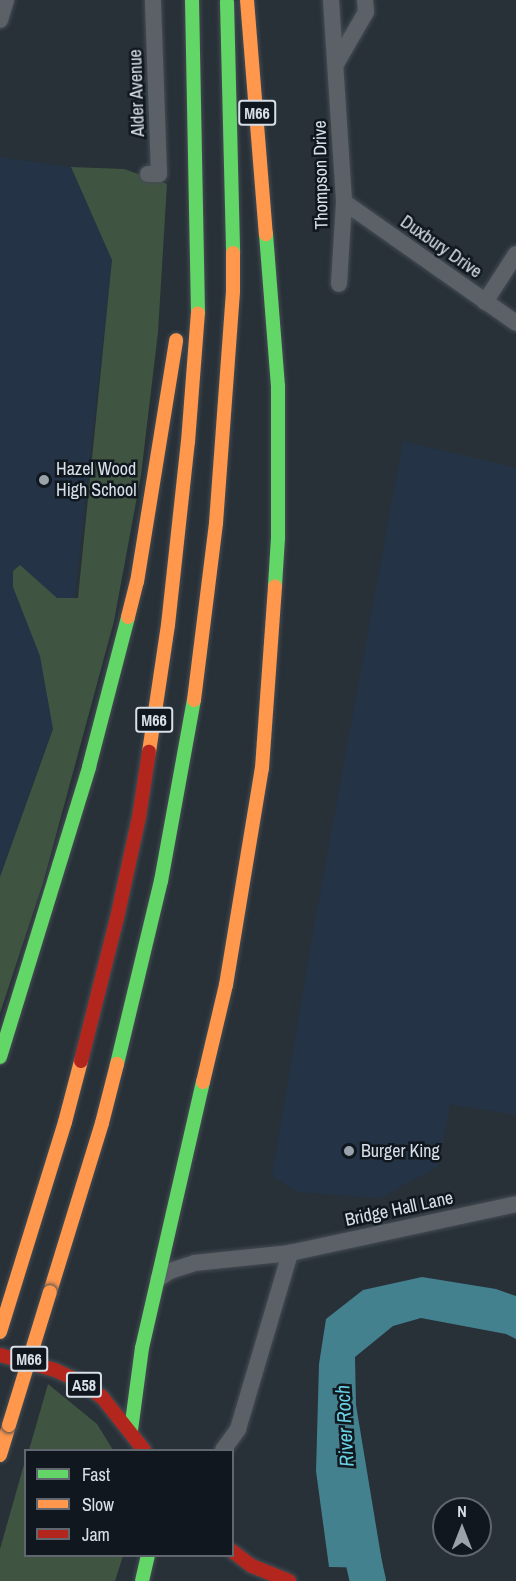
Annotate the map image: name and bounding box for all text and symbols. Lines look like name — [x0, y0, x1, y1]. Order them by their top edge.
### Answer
street label: Alder Avenue — [125, 48, 149, 138]
road number: M66 — [238, 100, 276, 126]
street label: Thompson Drive — [309, 120, 333, 230]
street label: Duxbury Drive — [396, 211, 486, 283]
place label: Hazel Wood High School — [56, 459, 136, 502]
marker: Hazel Wood High School — [37, 473, 51, 487]
road number: M66 — [134, 707, 174, 733]
place label: Burger King — [361, 1140, 440, 1162]
marker: Burger King — [342, 1144, 356, 1158]
street label: Bridge Hall Lane — [343, 1187, 455, 1231]
road number: M66 — [9, 1346, 48, 1372]
road number: A58 — [64, 1372, 104, 1398]
water label: River Roch — [330, 1384, 358, 1468]
legend — [24, 1449, 234, 1557]
text: Fast — [82, 1462, 110, 1487]
text: Slow — [82, 1492, 114, 1517]
north arrow — [432, 1497, 492, 1557]
text: N — [457, 1500, 467, 1522]
text: Jam — [82, 1522, 110, 1547]

